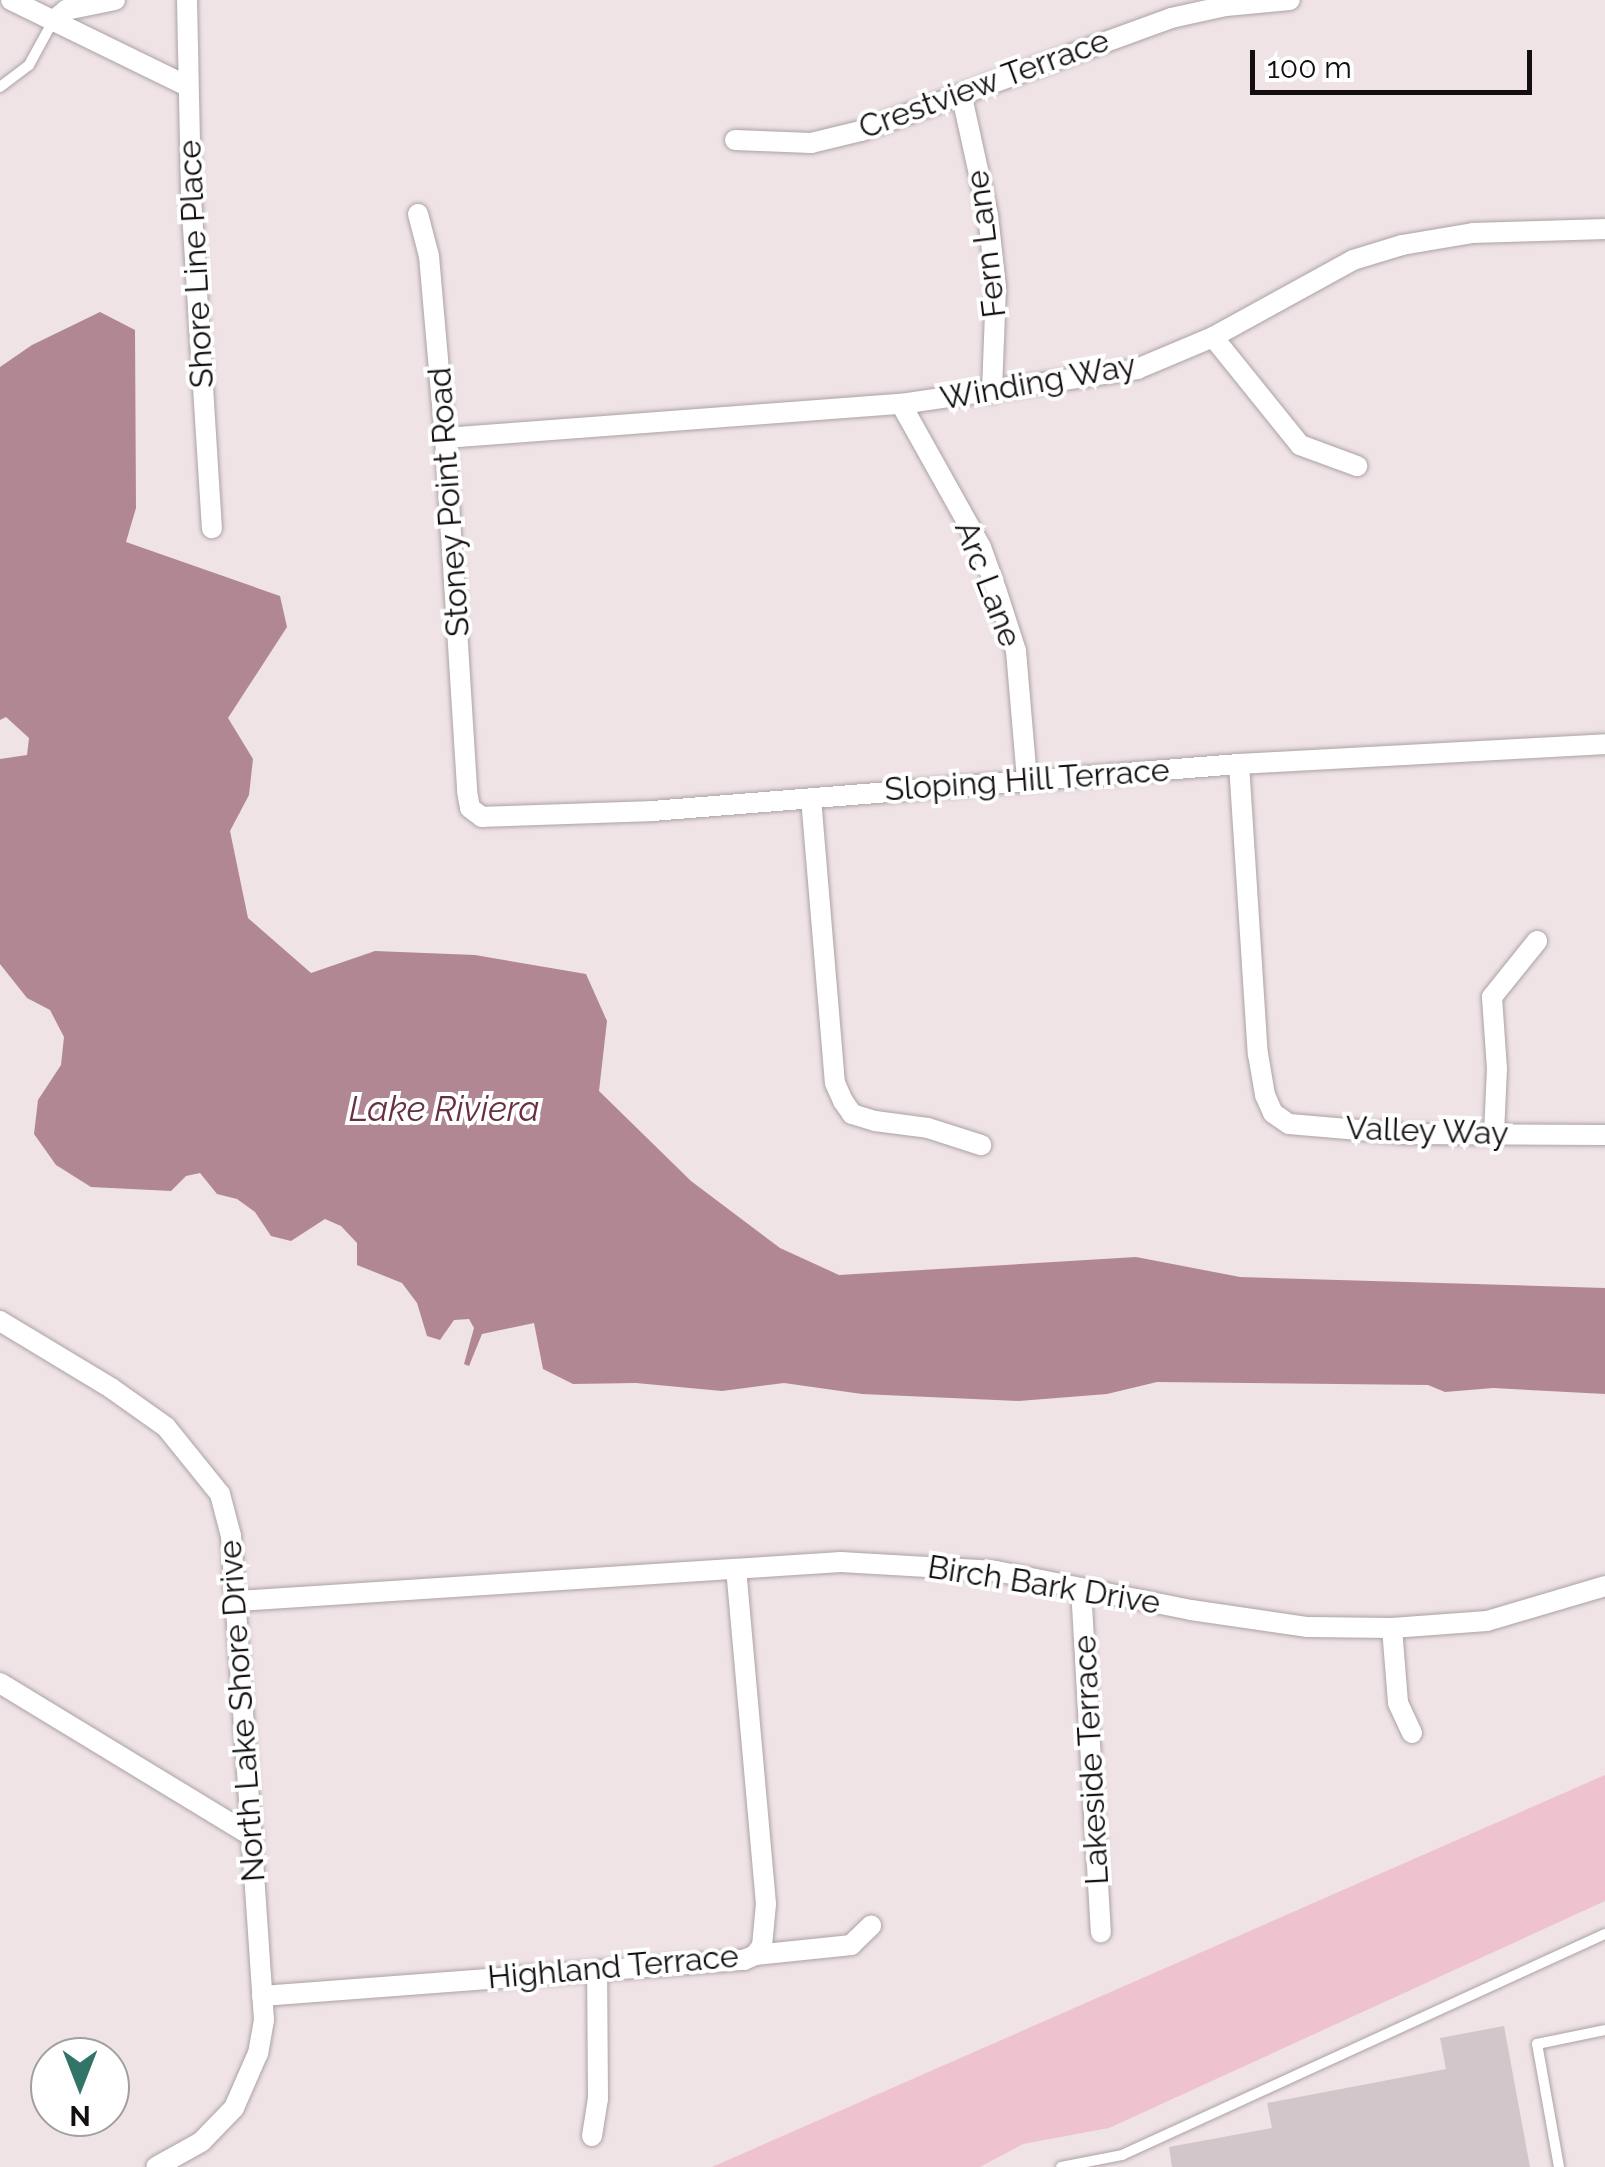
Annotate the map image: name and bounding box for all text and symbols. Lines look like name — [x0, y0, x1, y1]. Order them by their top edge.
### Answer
street label: Crestview Terrace — [853, 21, 1115, 147]
scale bar — [1255, 30, 1538, 92]
text: 100 m — [1267, 50, 1352, 85]
street label: Shore Line Place — [170, 139, 222, 389]
street label: Fern Lane — [958, 168, 1014, 320]
street label: Winding Way — [937, 346, 1139, 418]
street label: Stoney Point Road — [420, 366, 478, 638]
street label: Arc Lane — [946, 516, 1030, 652]
street label: Sloping Hill Terrace — [882, 751, 1172, 809]
water label: Lake Riviera — [349, 1088, 539, 1130]
street label: Valley Way — [1344, 1109, 1510, 1153]
street label: North Lake Shore Drive — [211, 1539, 273, 1883]
street label: Birch Bark Drive — [925, 1548, 1163, 1622]
street label: Lakeside Terrace — [1065, 1634, 1117, 1886]
street label: Highland Terrace — [485, 1937, 741, 1997]
north arrow — [30, 2037, 130, 2137]
text: N — [69, 2099, 91, 2132]

